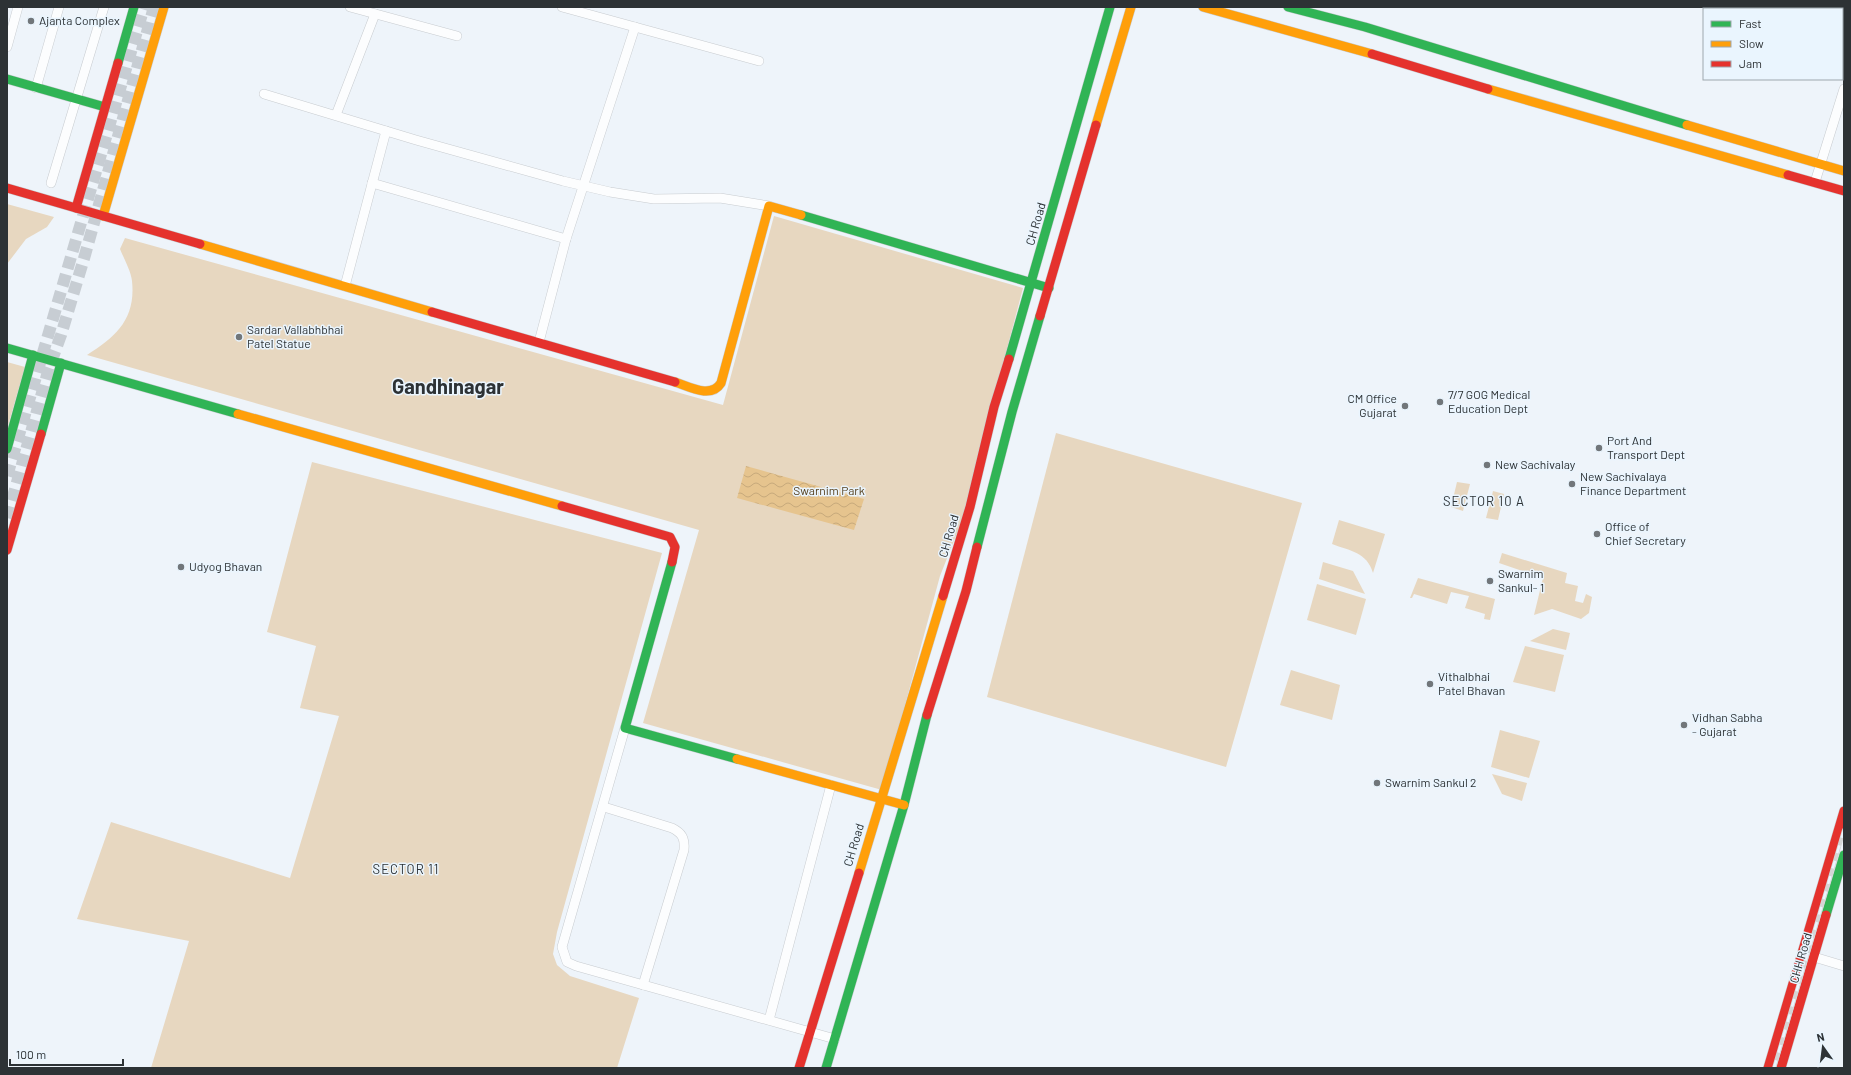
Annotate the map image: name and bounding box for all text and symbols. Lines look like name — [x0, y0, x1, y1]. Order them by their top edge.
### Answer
legend — [1703, 8, 1843, 80]
place label: Ajanta Complex — [39, 13, 120, 27]
marker: Ajanta Complex — [26, 16, 36, 26]
text: Fast — [1739, 16, 1762, 30]
text: Slow — [1739, 36, 1764, 50]
text: Jam — [1739, 56, 1762, 70]
street label: CH Road — [1022, 201, 1048, 247]
place label: Sardar Vallabhbhai Patel Statue — [247, 322, 343, 350]
marker: Sardar Vallabhbhai Patel Statue — [234, 332, 244, 342]
district label: Gandhinagar — [392, 374, 504, 398]
place label: 7/7 GOG Medical Education Dept — [1448, 387, 1530, 415]
place label: CM Office Gujarat — [1347, 391, 1397, 419]
marker: 7/7 GOG Medical Education Dept — [1435, 397, 1445, 407]
marker: CM Office Gujarat — [1400, 401, 1410, 411]
place label: Port And Transport Dept — [1607, 433, 1685, 461]
marker: Port And Transport Dept — [1594, 443, 1604, 453]
place label: New Sachivalay — [1495, 457, 1576, 471]
marker: New Sachivalay — [1482, 460, 1492, 470]
place label: New Sachivalaya Finance Department — [1580, 469, 1686, 497]
marker: New Sachivalaya Finance Department — [1567, 479, 1577, 489]
park label: Swarnim Park — [793, 483, 865, 497]
district label: SECTOR 10 A — [1443, 493, 1525, 509]
street label: CH Road — [935, 513, 961, 559]
place label: Office of Chief Secretary — [1605, 519, 1686, 547]
marker: Office of Chief Secretary — [1592, 529, 1602, 539]
place label: Udyog Bhavan — [189, 559, 262, 573]
marker: Udyog Bhavan — [176, 562, 186, 572]
place label: Swarnim Sankul- 1 — [1498, 566, 1544, 594]
marker: Swarnim Sankul- 1 — [1485, 576, 1495, 586]
place label: Vithalbhai Patel Bhavan — [1438, 669, 1505, 697]
marker: Vithalbhai Patel Bhavan — [1425, 679, 1435, 689]
place label: Vidhan Sabha - Gujarat — [1692, 710, 1762, 738]
marker: Vidhan Sabha - Gujarat — [1679, 720, 1689, 730]
place label: Swarnim Sankul 2 — [1385, 775, 1477, 789]
marker: Swarnim Sankul 2 — [1372, 778, 1382, 788]
street label: CH Road — [840, 822, 866, 868]
district label: SECTOR 11 — [373, 861, 439, 877]
street label: CHH Road — [1786, 931, 1814, 985]
north arrow — [1803, 1027, 1843, 1067]
text: N — [1815, 1030, 1826, 1044]
scale bar — [10, 1041, 123, 1067]
text: 100 m — [16, 1047, 46, 1061]

